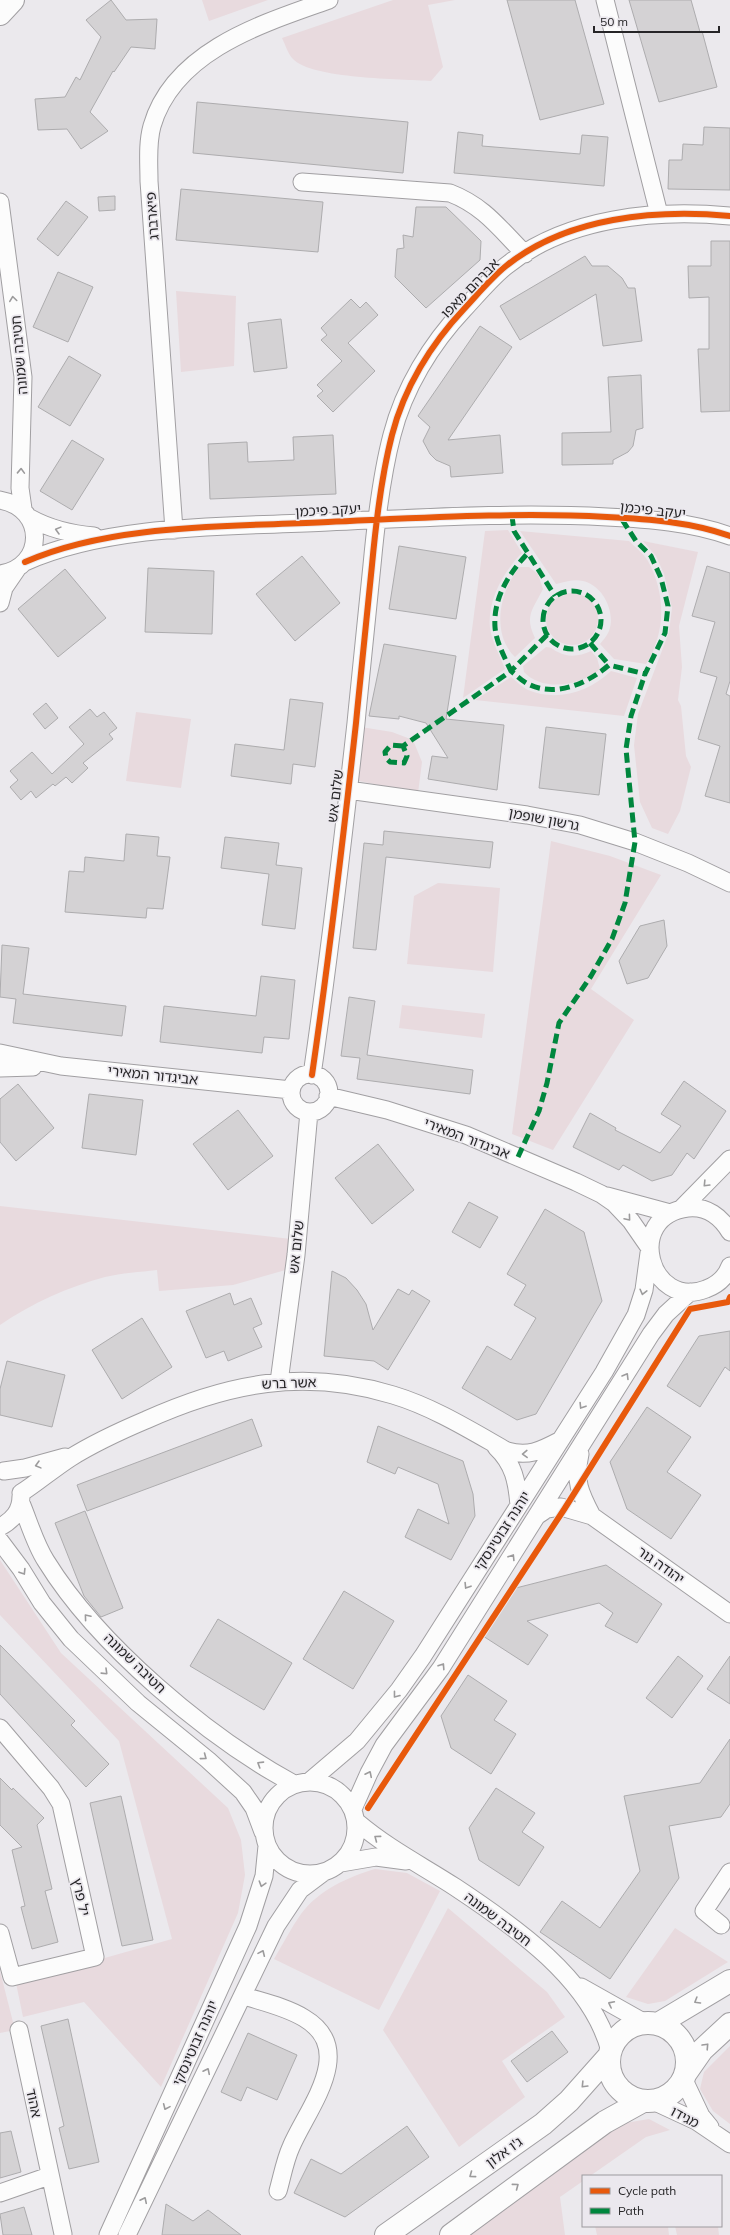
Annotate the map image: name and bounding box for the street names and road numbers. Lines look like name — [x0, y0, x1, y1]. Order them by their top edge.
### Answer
street label: פיארברג — [141, 191, 163, 241]
street label: אברהם מאפו — [437, 254, 503, 322]
street label: חטיבה שמונה — [7, 315, 31, 395]
street label: יעקב פיכמן — [619, 498, 687, 522]
street label: יעקב פיכמן — [295, 499, 361, 521]
street label: שלום אש — [323, 768, 347, 824]
street label: גרשון שופמן — [507, 803, 581, 835]
street label: אביגדור המאירי — [107, 1061, 199, 1089]
street label: אביגדור המאירי — [421, 1113, 513, 1163]
street label: שלום אש — [284, 1219, 308, 1275]
street label: אשר ברש — [261, 1373, 317, 1393]
street label: יוהנה זבוטינסקי — [470, 1488, 534, 1574]
street label: יהודה גור — [634, 1542, 688, 1588]
street label: חטיבה שמונה — [100, 1629, 170, 1697]
street label: יל פרץ — [68, 1876, 94, 1918]
street label: חטיבה שמונה — [461, 1888, 535, 1950]
street label: יוהנה זבוטינסקי — [168, 1998, 222, 2088]
street label: אהוד — [22, 2087, 46, 2119]
street label: מגידו — [668, 2102, 702, 2132]
street label: ג'ו אלון — [482, 2133, 526, 2171]

